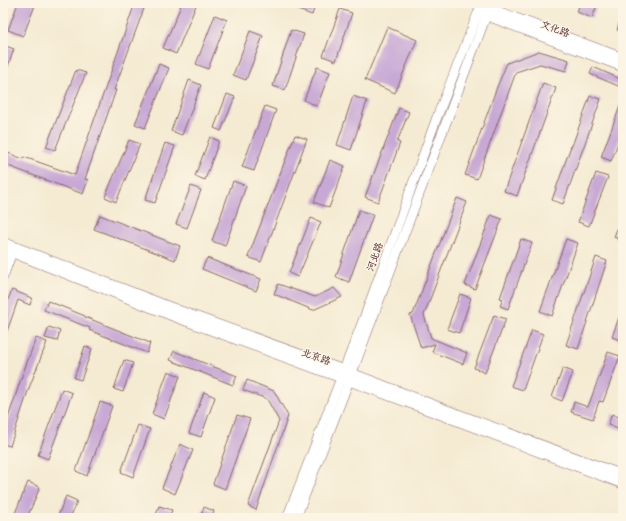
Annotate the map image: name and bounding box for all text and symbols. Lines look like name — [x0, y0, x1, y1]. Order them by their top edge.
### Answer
street label: 文化路 — [539, 18, 571, 40]
street label: 河北路 — [364, 241, 386, 273]
street label: 北京路 — [300, 346, 332, 368]

